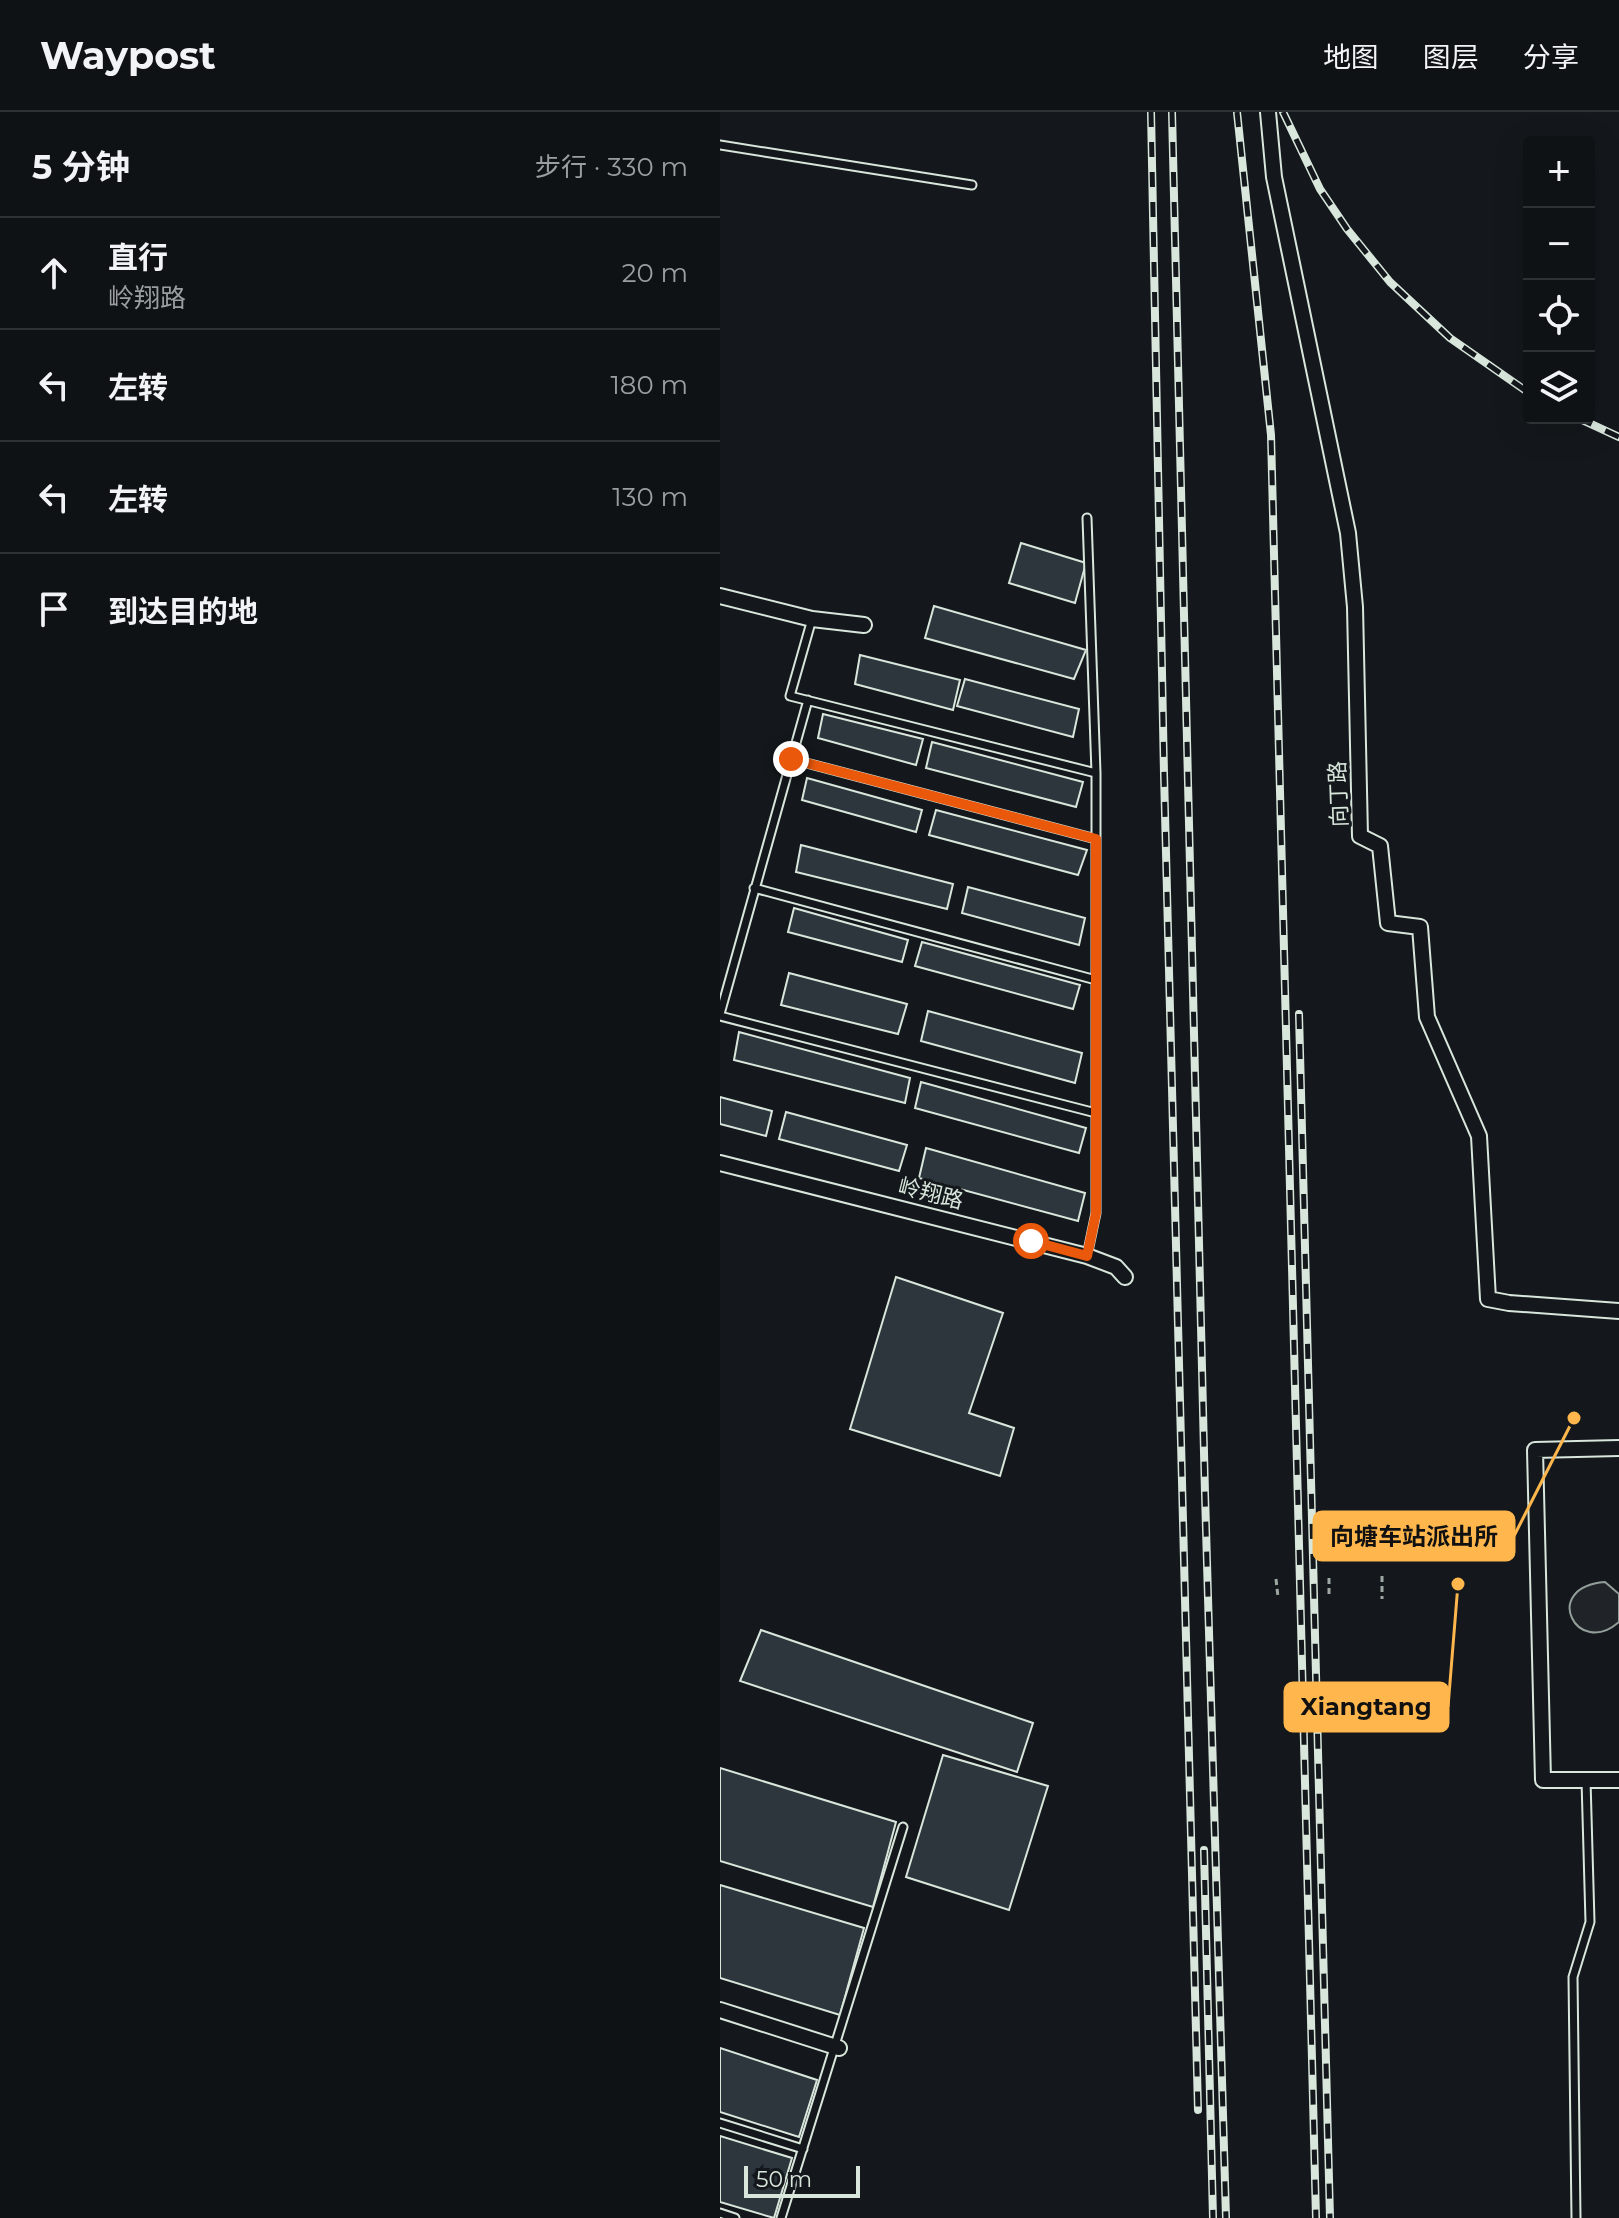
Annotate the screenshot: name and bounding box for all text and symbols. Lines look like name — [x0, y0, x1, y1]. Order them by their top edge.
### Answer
text: Waypost — [40, 32, 216, 79]
text: 地图 — [1323, 40, 1379, 74]
text: 图层 — [1423, 40, 1479, 74]
text: 分享 — [1523, 40, 1579, 74]
map controls — [1523, 136, 1595, 424]
button: + — [1523, 136, 1595, 208]
text: 5 分钟 — [32, 146, 130, 188]
text: 步行 · 330 m — [535, 151, 688, 183]
button: − — [1523, 208, 1595, 280]
text: 直行 — [108, 239, 168, 276]
icon: ahead — [32, 251, 76, 295]
text: 20 m — [622, 257, 688, 289]
button: locate — [1523, 280, 1595, 352]
text: 岭翔路 — [108, 282, 186, 314]
button: layers — [1523, 352, 1595, 424]
icon: left — [32, 363, 76, 407]
text: 左转 — [108, 369, 168, 406]
text: 180 m — [610, 369, 688, 401]
icon: left — [32, 475, 76, 519]
text: 左转 — [108, 481, 168, 518]
text: 130 m — [612, 481, 688, 513]
icon: arrive — [32, 587, 76, 631]
text: 到达目的地 — [108, 593, 258, 630]
route end — [773, 741, 809, 777]
street label: 向丁路 — [1324, 761, 1353, 827]
street label: 岭翔路 — [896, 1172, 966, 1215]
route start — [1013, 1223, 1049, 1259]
callout: 向塘车站派出所 — [1314, 1512, 1514, 1560]
text: 向塘车站派出所 — [1330, 1522, 1498, 1551]
callout: Xiangtang — [1285, 1683, 1448, 1731]
text: Xiangtang — [1301, 1692, 1431, 1721]
scale bar — [744, 2162, 860, 2198]
text: 50 m — [756, 2166, 812, 2193]

